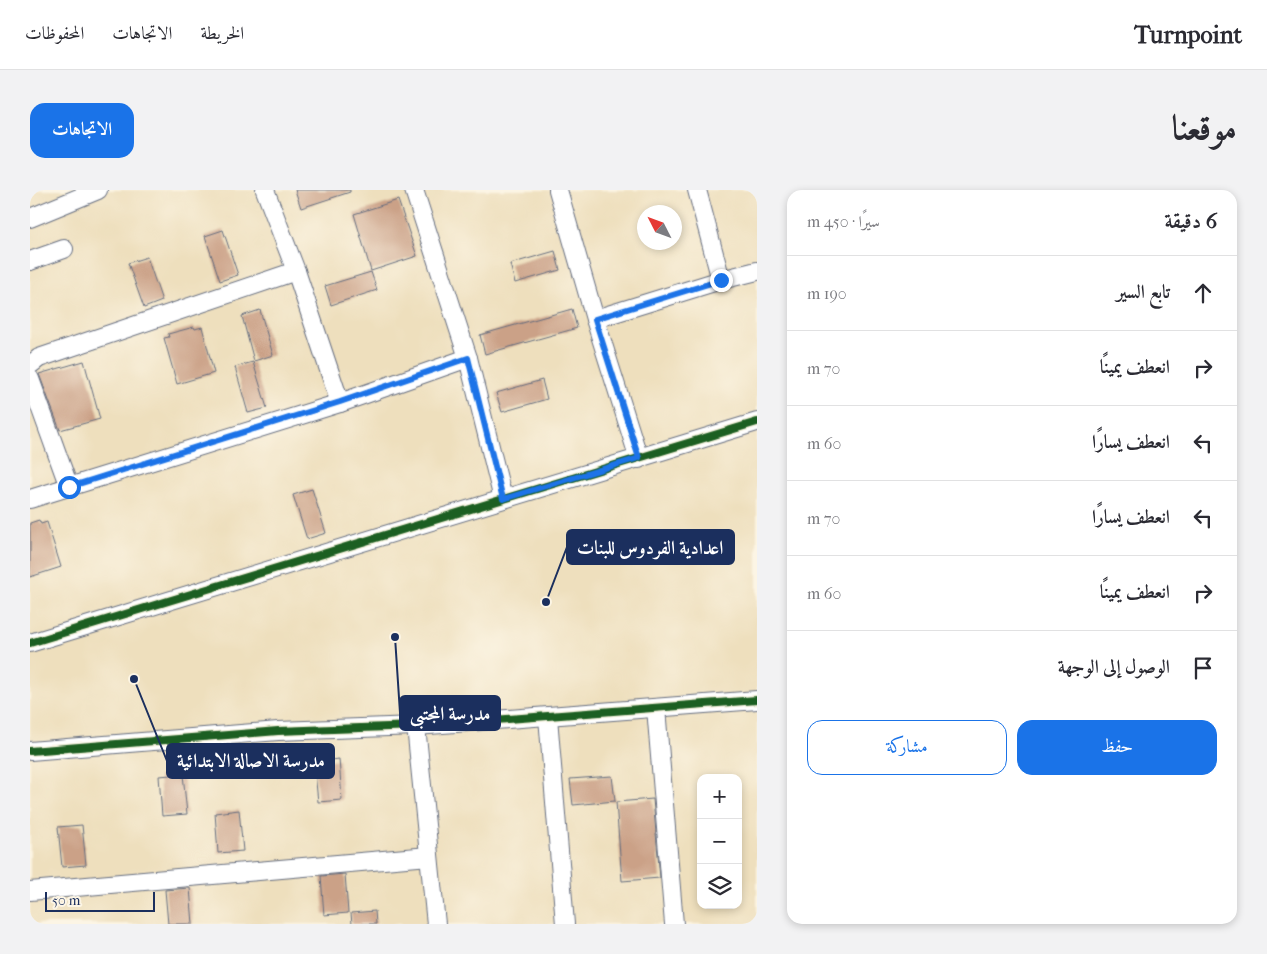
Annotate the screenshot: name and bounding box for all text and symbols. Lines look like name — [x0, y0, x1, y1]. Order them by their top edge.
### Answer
text: Turnpoint — [1134, 21, 1242, 49]
text: المحفوظات — [25, 23, 84, 44]
text: الاتجاهات — [112, 23, 172, 44]
text: الخريطة — [200, 23, 244, 44]
button: الاتجاهات — [30, 103, 134, 158]
text: موقعنا — [1172, 107, 1237, 148]
north arrow — [637, 205, 682, 250]
text: 6 دقيقة — [1164, 209, 1217, 233]
text: سيرًا · 450 m — [807, 212, 880, 231]
route end — [710, 269, 733, 292]
icon: ahead — [1189, 279, 1217, 307]
text: تابع السير — [1116, 281, 1170, 303]
text: 190 m — [807, 284, 847, 303]
icon: right — [1189, 354, 1217, 382]
text: انعطف يمينًا — [1100, 356, 1170, 378]
text: 70 m — [807, 359, 840, 378]
icon: left — [1189, 429, 1217, 457]
text: انعطف يسارًا — [1092, 431, 1170, 453]
text: 60 m — [807, 434, 841, 453]
route start — [58, 476, 81, 499]
icon: left — [1189, 504, 1217, 532]
text: انعطف يسارًا — [1092, 506, 1170, 528]
text: 70 m — [807, 509, 840, 528]
callout: اعدادية الفردوس للبنات — [567, 530, 734, 564]
text: اعدادية الفردوس للبنات — [577, 537, 723, 560]
icon: right — [1189, 579, 1217, 607]
text: انعطف يمينًا — [1100, 581, 1170, 603]
text: 60 m — [807, 584, 841, 603]
icon: arrive — [1189, 654, 1217, 682]
text: الوصول إلى الوجهة — [1058, 656, 1170, 678]
callout: مدرسة المجتبى — [400, 696, 500, 730]
text: مدرسة المجتبى — [410, 703, 490, 729]
button: مشاركة — [807, 720, 1007, 775]
button: حفظ — [1017, 720, 1217, 775]
callout: مدرسة الاصالة الابتدائية — [167, 744, 334, 778]
text: مدرسة الاصالة الابتدائية — [177, 750, 325, 772]
map controls — [697, 774, 742, 909]
button: + — [697, 774, 742, 819]
button: − — [697, 819, 742, 864]
button: layers — [697, 864, 742, 909]
scale bar — [45, 889, 155, 912]
text: 50 m — [52, 892, 80, 909]

